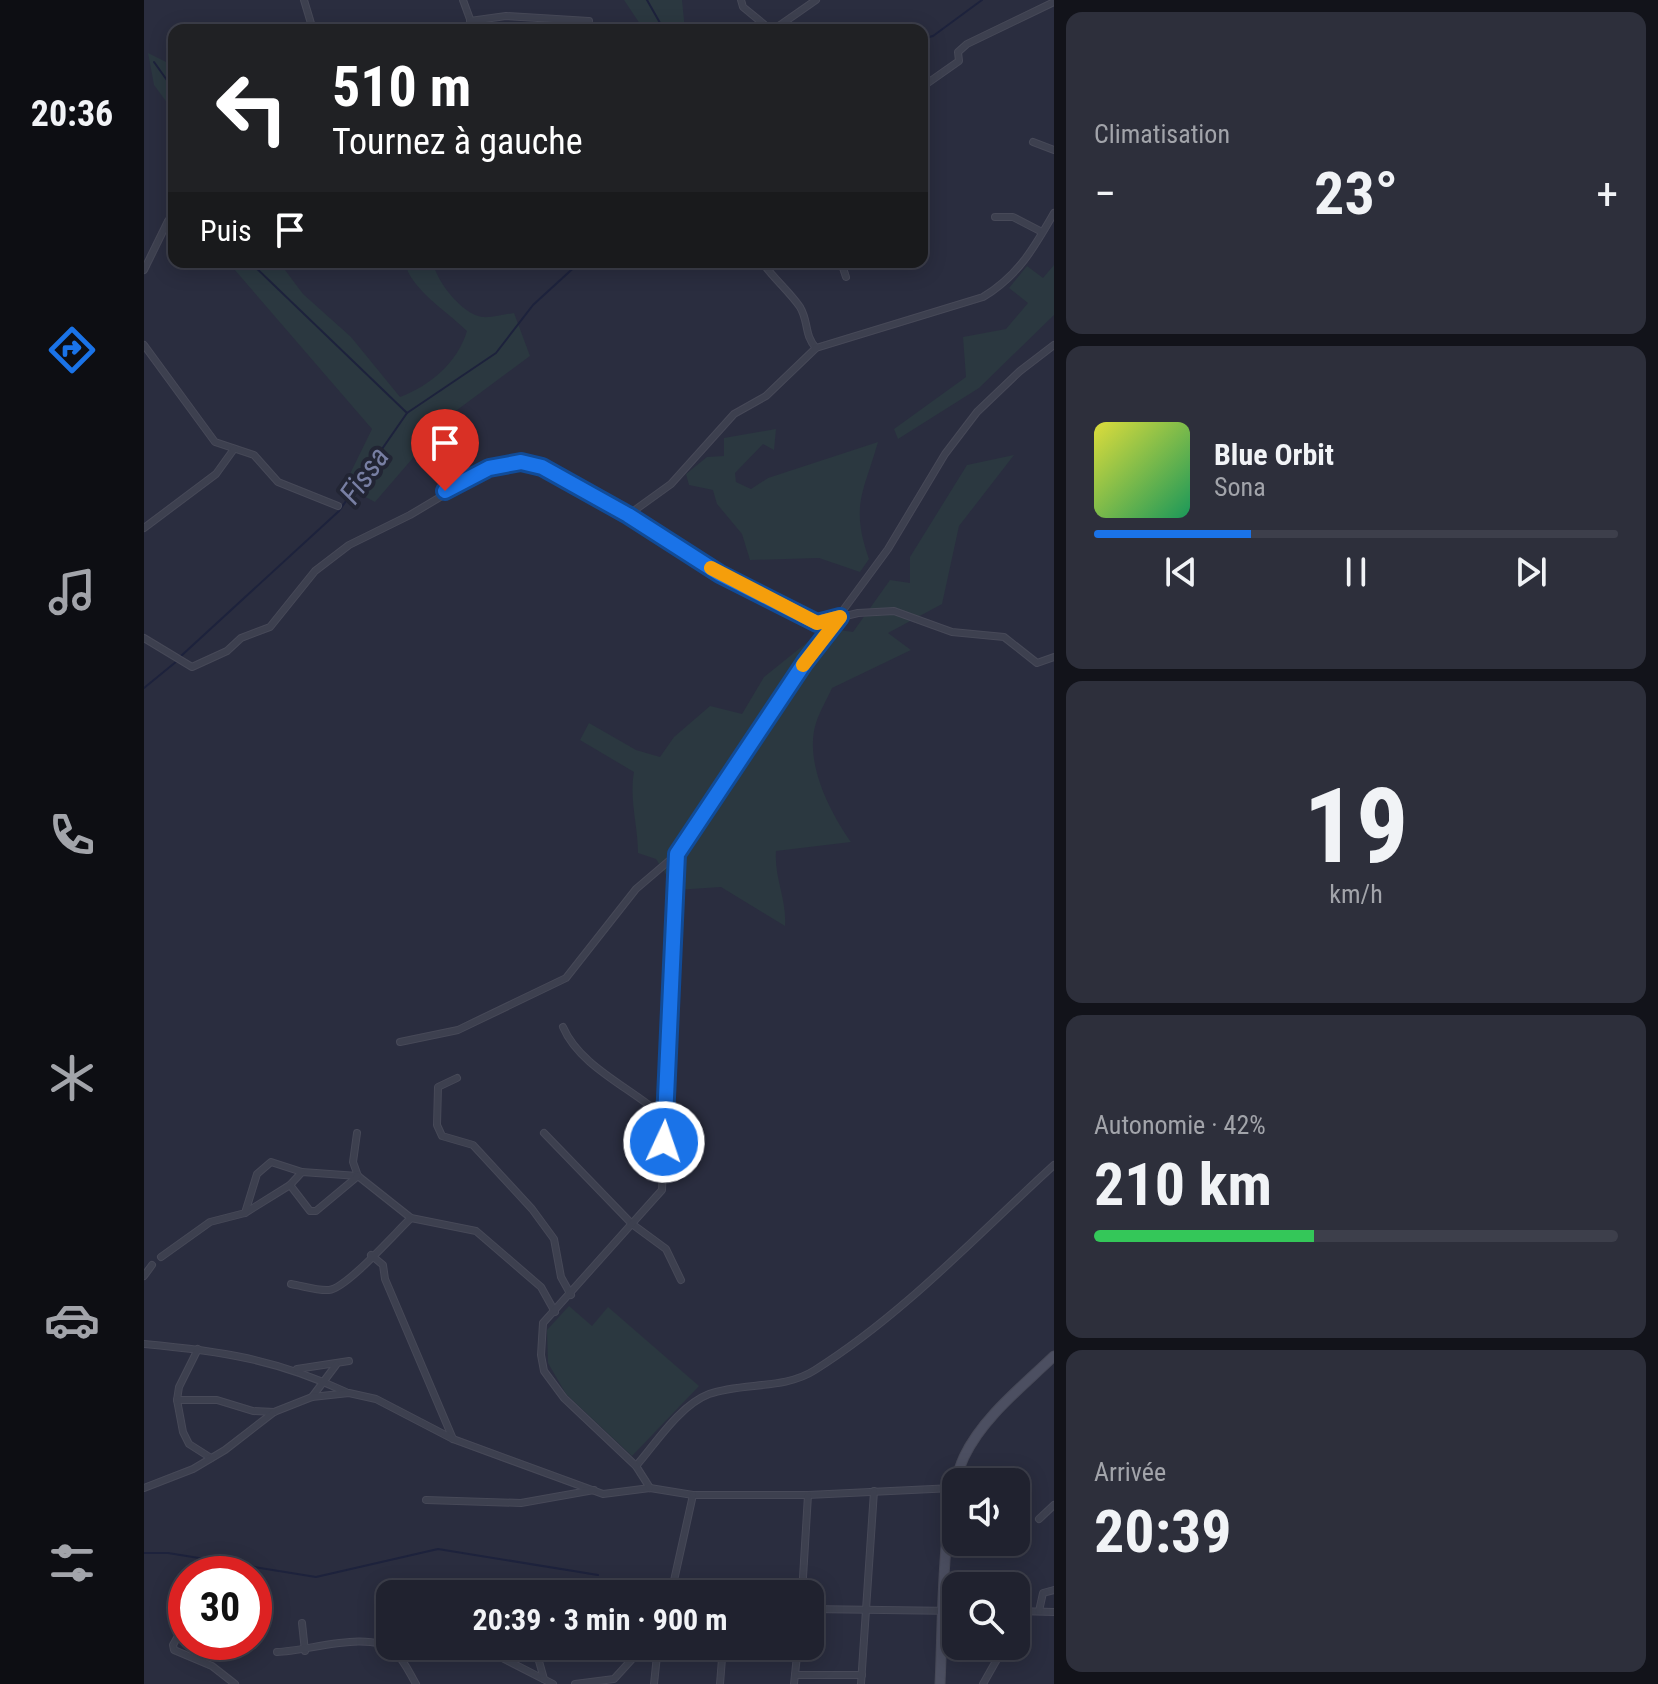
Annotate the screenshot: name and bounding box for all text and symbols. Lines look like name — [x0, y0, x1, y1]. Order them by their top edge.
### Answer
text: 510 m — [332, 54, 471, 120]
icon: left — [200, 56, 304, 160]
text: 20:36 — [31, 93, 113, 135]
text: Climatisation — [1094, 119, 1230, 149]
text: Tournez à gauche — [332, 121, 583, 163]
text: 23° — [1314, 158, 1398, 229]
text: − — [1094, 168, 1116, 220]
text: + — [1596, 168, 1618, 220]
icon: arrive — [268, 208, 312, 252]
text: Puis — [200, 213, 252, 248]
icon: directions — [44, 322, 100, 378]
pin — [411, 409, 479, 491]
icon: arrive — [423, 421, 467, 465]
text: Blue Orbit — [1214, 437, 1334, 472]
water label: Fissa — [332, 440, 396, 510]
text: Sona — [1214, 472, 1266, 502]
icon: previous — [1159, 550, 1203, 594]
icon: pause — [1334, 550, 1378, 594]
icon: next — [1509, 550, 1553, 594]
icon: music — [44, 564, 100, 620]
text: 19 — [1303, 766, 1409, 887]
icon: phone — [44, 807, 100, 863]
text: km/h — [1329, 879, 1383, 909]
icon: climate — [44, 1050, 100, 1106]
position arrow — [622, 1100, 706, 1184]
text: Autonomie · 42% — [1094, 1110, 1266, 1140]
text: 210 km — [1094, 1149, 1272, 1220]
icon: car — [44, 1292, 100, 1348]
text: Arrivée — [1094, 1457, 1166, 1487]
map controls — [942, 1468, 1030, 1660]
button: sound — [942, 1468, 1030, 1556]
text: 20:39 — [1094, 1496, 1232, 1567]
icon: filters — [44, 1535, 100, 1591]
speed limit sign: 30 — [168, 1556, 272, 1660]
button: search — [942, 1572, 1030, 1660]
text: 20:39 · 3 min · 900 m — [473, 1602, 727, 1637]

